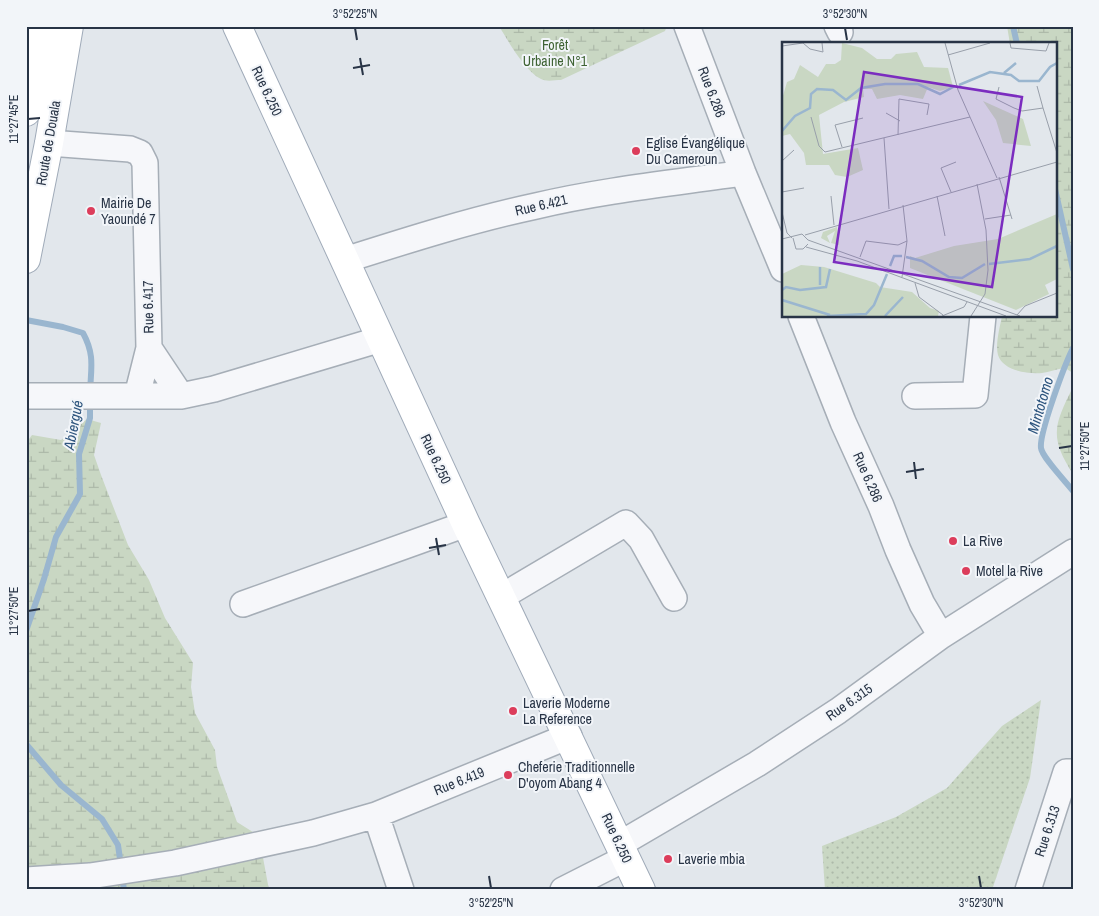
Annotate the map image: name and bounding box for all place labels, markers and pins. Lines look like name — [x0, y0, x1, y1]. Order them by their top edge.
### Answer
place label: Eglise Évangélique Du Cameroun — [646, 134, 745, 168]
marker: Eglise Évangélique Du Cameroun — [630, 145, 642, 157]
place label: Mairie De Yaoundé 7 — [101, 194, 156, 228]
marker: Mairie De Yaoundé 7 — [85, 205, 97, 217]
place label: La Rive — [963, 532, 1003, 550]
marker: La Rive — [947, 535, 959, 547]
place label: Motel la Rive — [976, 562, 1043, 580]
marker: Motel la Rive — [960, 565, 972, 577]
place label: Laverie Moderne La Reference — [523, 694, 610, 728]
marker: Laverie Moderne La Reference — [507, 705, 519, 717]
place label: Cheferie Traditionnelle D'oyom Abang 4 — [518, 758, 635, 792]
marker: Cheferie Traditionnelle D'oyom Abang 4 — [502, 769, 514, 781]
place label: Laverie mbia — [678, 850, 746, 868]
marker: Laverie mbia — [662, 853, 674, 865]

